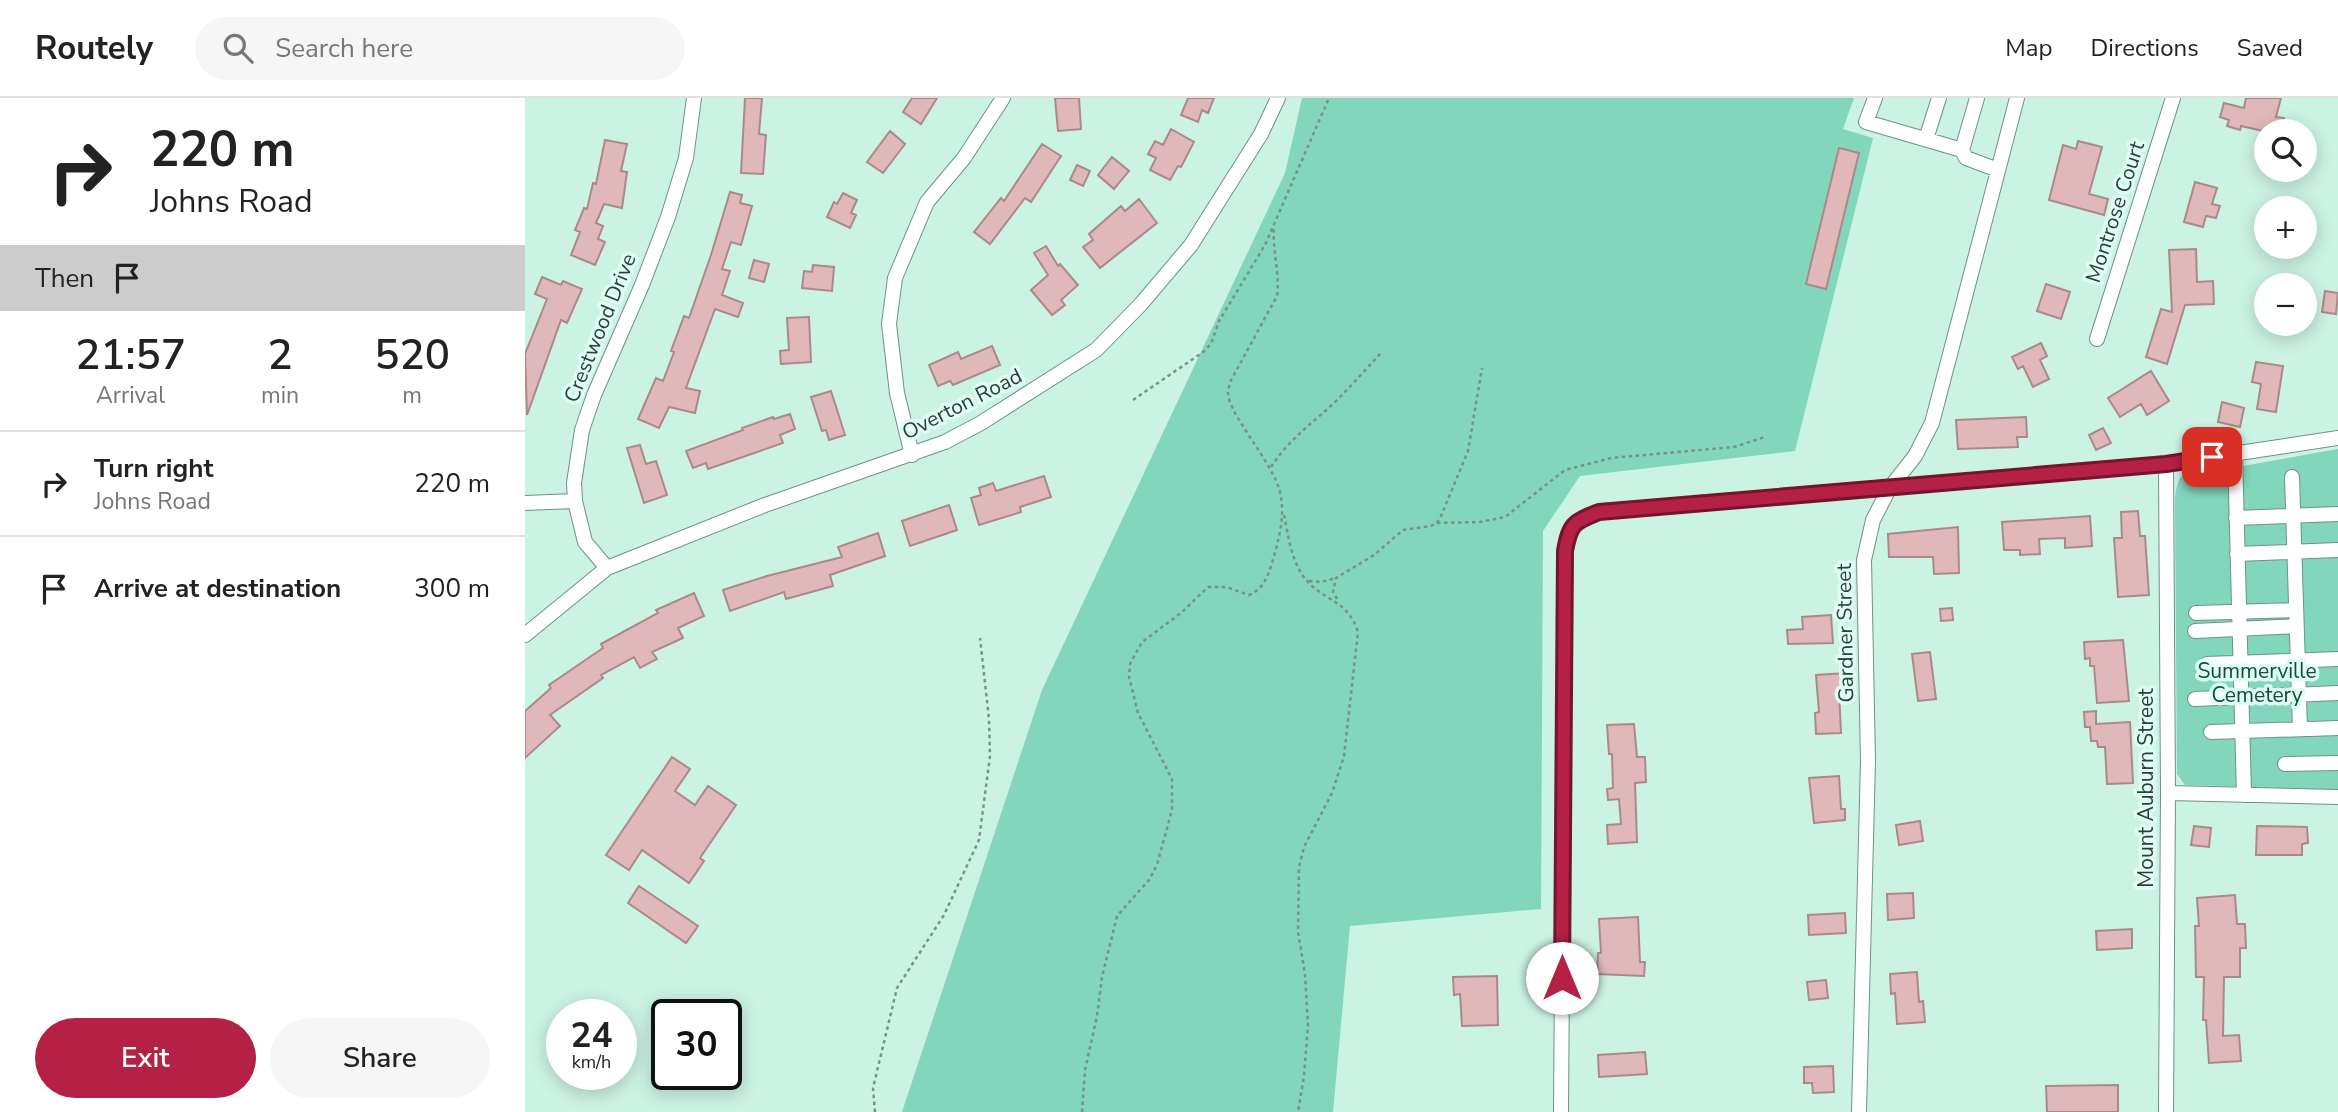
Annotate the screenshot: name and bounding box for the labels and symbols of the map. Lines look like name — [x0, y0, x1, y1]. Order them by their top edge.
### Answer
street label: Montrose Court — [2079, 137, 2151, 286]
street label: Crestwood Drive — [557, 249, 643, 407]
street label: Overton Road — [897, 362, 1027, 446]
pin — [2182, 427, 2242, 487]
street label: Gardner Street — [1830, 562, 1860, 703]
park label: Summerville Cemetery — [2197, 657, 2317, 709]
street label: Mount Auburn Street — [2132, 688, 2160, 888]
position arrow — [1525, 941, 1599, 1015]
speed limit sign: 30 — [651, 999, 742, 1090]

